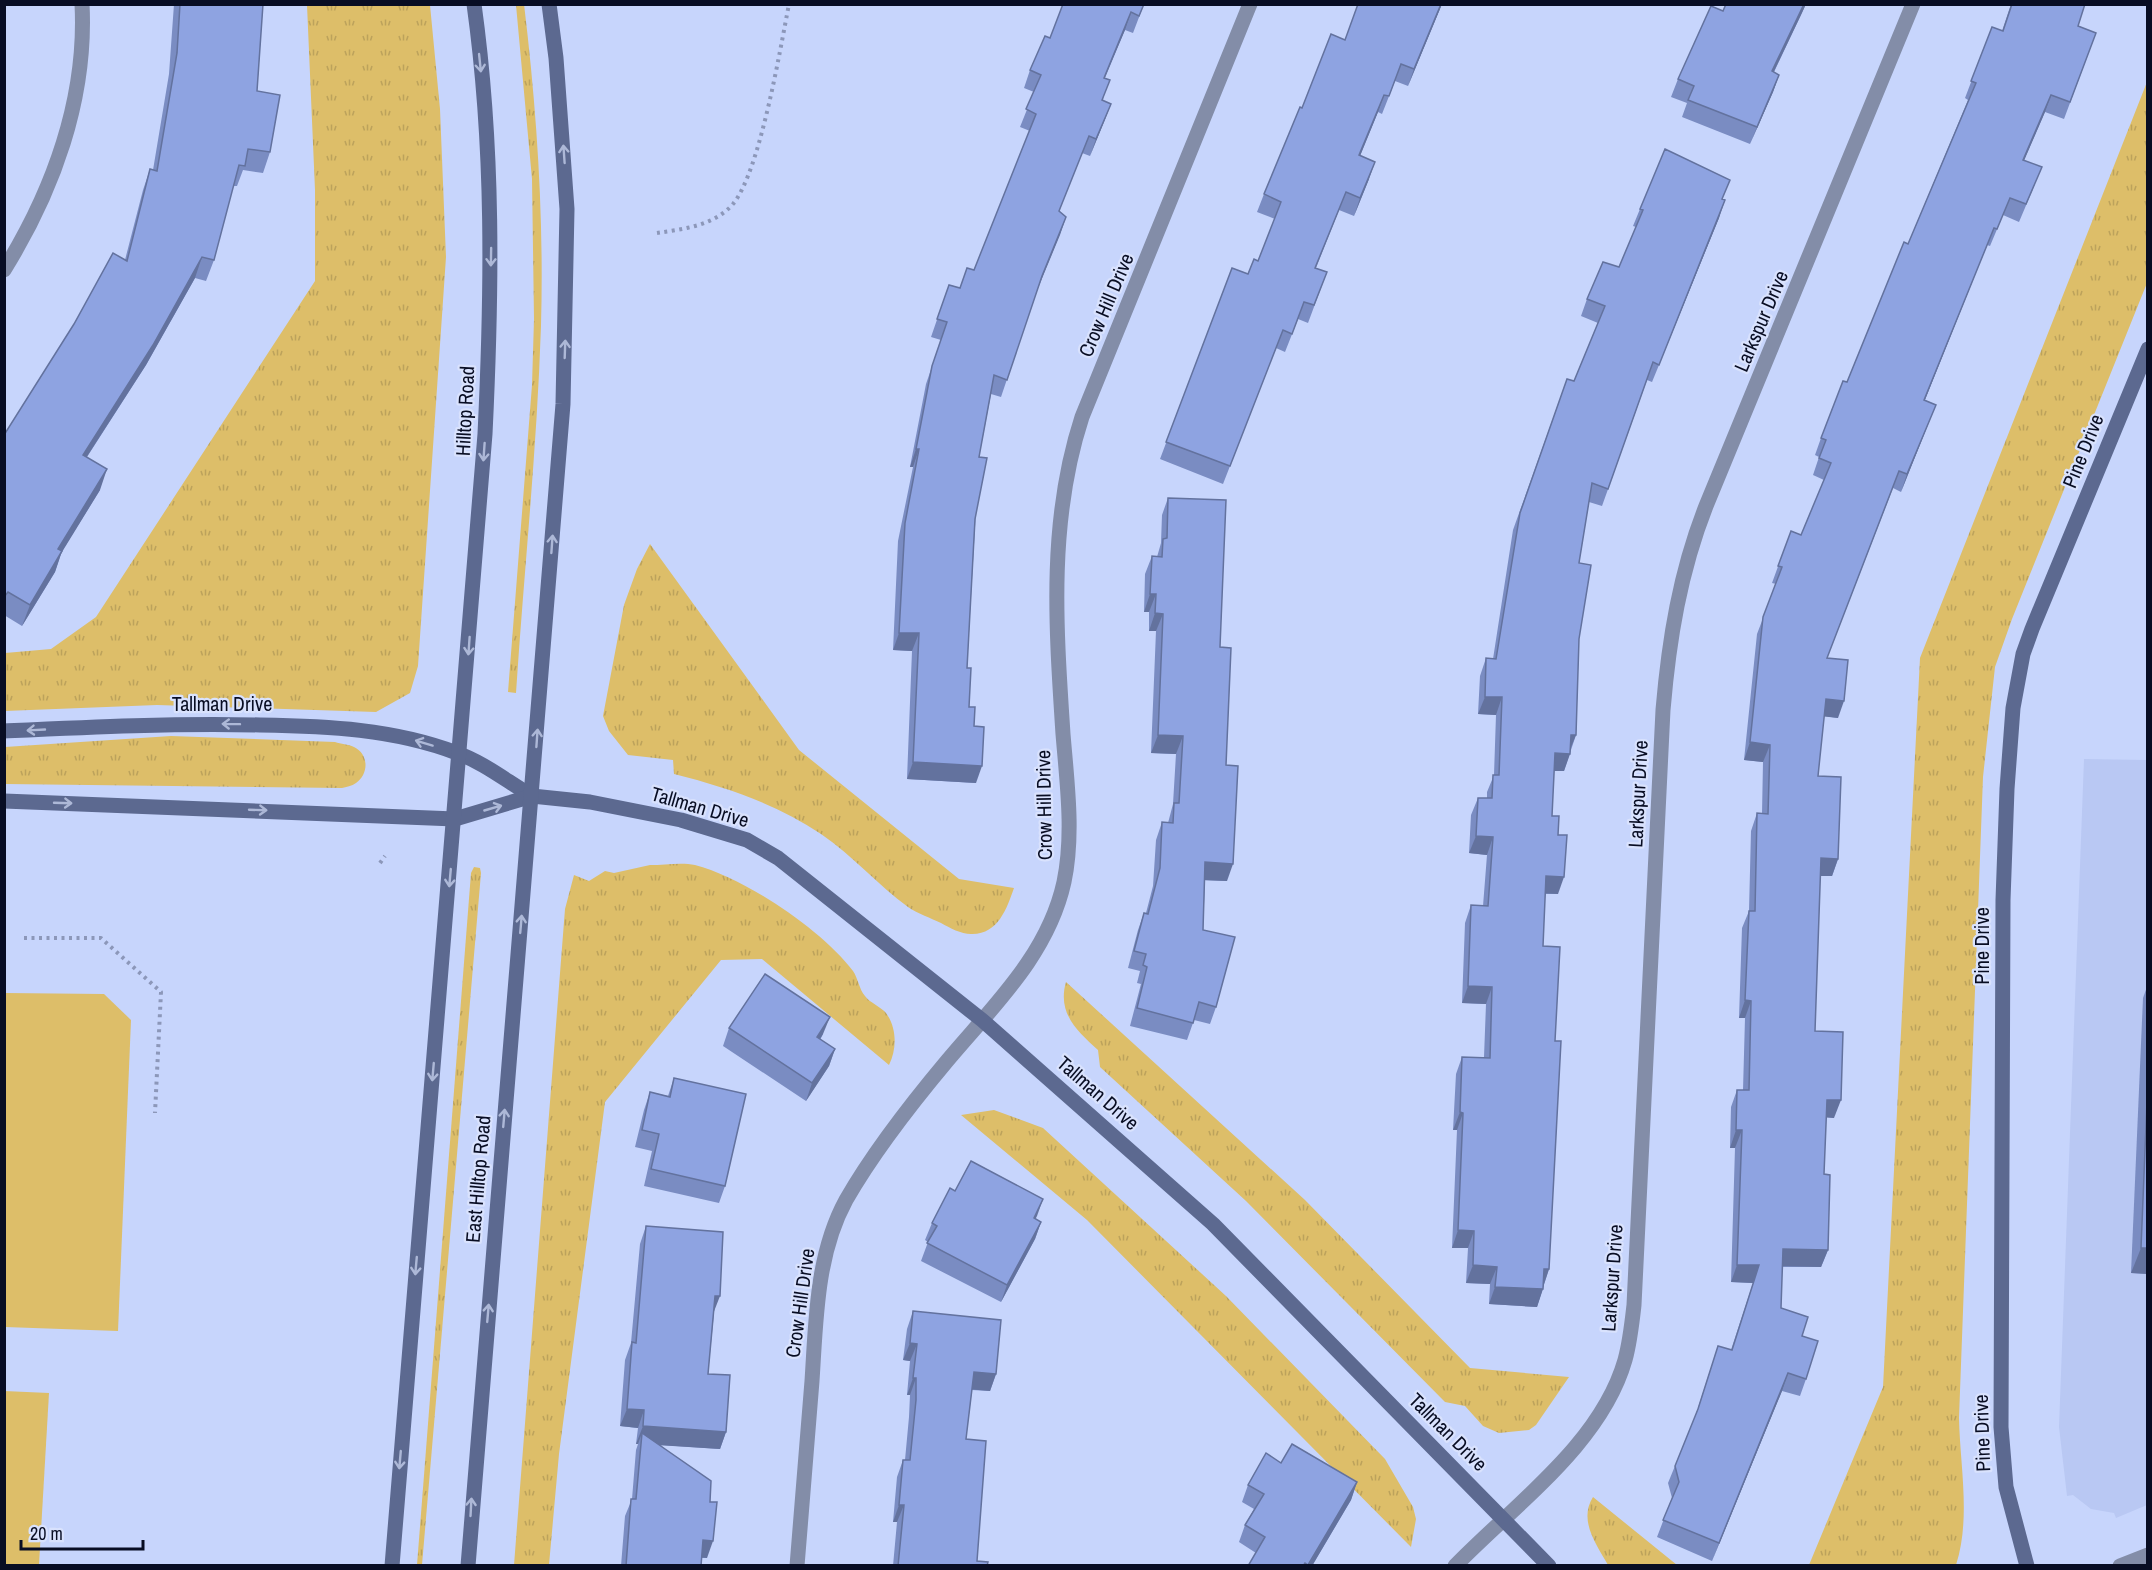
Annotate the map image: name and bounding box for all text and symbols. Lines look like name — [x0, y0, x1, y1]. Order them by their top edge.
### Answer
one-way arrow — [475, 52, 486, 72]
one-way arrow — [558, 145, 569, 165]
one-way arrow — [485, 247, 497, 267]
street label: Crow Hill Drive — [1072, 249, 1140, 361]
street label: Larkspur Drive — [1727, 266, 1794, 376]
one-way arrow — [559, 340, 570, 360]
street label: Hilltop Road — [449, 365, 480, 457]
street label: Pine Drive — [2056, 410, 2110, 492]
one-way arrow — [478, 442, 489, 462]
one-way arrow — [547, 534, 558, 554]
one-way arrow — [463, 636, 474, 656]
street label: Tallman Drive — [172, 690, 272, 717]
one-way arrow — [221, 718, 241, 730]
one-way arrow — [26, 724, 46, 735]
one-way arrow — [532, 729, 543, 749]
one-way arrow — [415, 737, 434, 748]
street label: Larkspur Drive — [1621, 740, 1654, 848]
street label: Crow Hill Drive — [1029, 750, 1058, 860]
street label: Tallman Drive — [648, 780, 752, 833]
one-way arrow — [52, 797, 72, 809]
one-way arrow — [483, 802, 502, 813]
one-way arrow — [247, 805, 267, 816]
one-way arrow — [444, 867, 455, 887]
street label: Pine Drive — [1968, 907, 1995, 985]
one-way arrow — [516, 915, 527, 935]
street label: Tallman Drive — [1052, 1049, 1145, 1136]
one-way arrow — [427, 1061, 438, 1081]
one-way arrow — [499, 1109, 510, 1129]
street label: East Hilltop Road — [458, 1114, 497, 1244]
street label: Larkspur Drive — [1594, 1223, 1629, 1333]
street label: Crow Hill Drive — [778, 1246, 821, 1359]
one-way arrow — [411, 1256, 422, 1276]
one-way arrow — [482, 1303, 493, 1323]
street label: Tallman Drive — [1403, 1387, 1493, 1477]
street label: Pine Drive — [1967, 1394, 1996, 1472]
one-way arrow — [394, 1450, 405, 1470]
one-way arrow — [466, 1498, 477, 1518]
scale bar — [21, 1513, 142, 1551]
text: 20 m — [30, 1521, 63, 1546]

